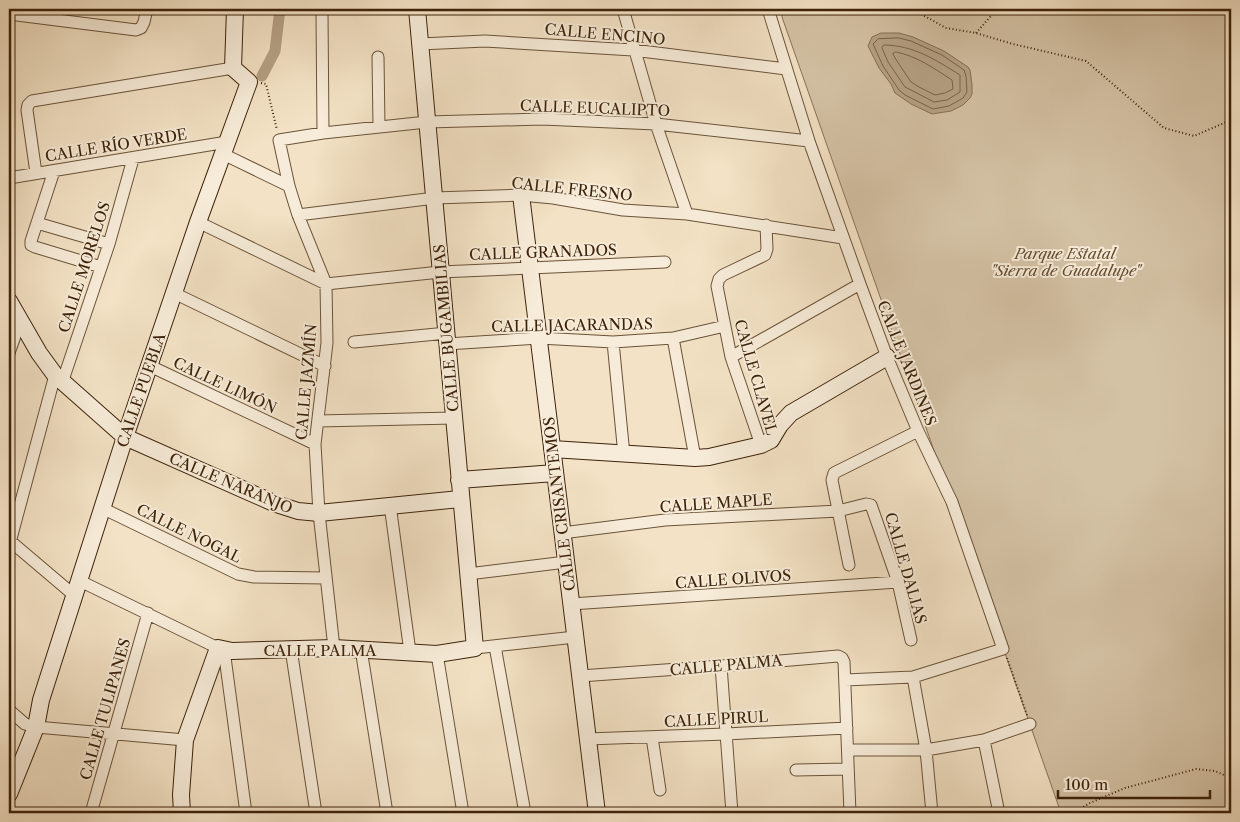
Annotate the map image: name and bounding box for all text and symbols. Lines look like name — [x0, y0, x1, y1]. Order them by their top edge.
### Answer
street label: CALLE ENCINO — [544, 19, 666, 49]
street label: CALLE EUCALIPTO — [520, 96, 670, 120]
street label: CALLE RÍO VERDE — [44, 124, 188, 166]
street label: CALLE FRESNO — [511, 173, 633, 205]
street label: CALLE MORELOS — [54, 199, 114, 335]
street label: CALLE GRANADOS — [469, 240, 617, 264]
street label: CALLE BUGAMBILIAS — [429, 243, 463, 413]
park label: Parque Estatal "Sierra de Guadalupe" — [990, 244, 1143, 280]
street label: CALLE JARDINES — [873, 298, 941, 428]
street label: CALLE JACARANDAS — [491, 314, 653, 336]
street label: CALLE CLAVEL — [730, 317, 782, 437]
street label: CALLE JAZMÍN — [291, 323, 321, 441]
street label: CALLE PUEBLA — [113, 329, 170, 450]
street label: CALLE LIMÓN — [170, 353, 280, 417]
street label: CALLE CRISANTEMOS — [539, 416, 579, 592]
street label: CALLE NARANJO — [166, 448, 296, 518]
street label: CALLE MAPLE — [659, 490, 773, 516]
street label: CALLE NOGAL — [134, 499, 245, 567]
street label: CALLE DALIAS — [881, 510, 931, 626]
street label: CALLE OLIVOS — [674, 565, 792, 593]
street label: CALLE TULIPANES — [76, 636, 134, 782]
street label: CALLE PALMA — [264, 641, 377, 660]
street label: CALLE PALMA — [669, 651, 784, 679]
street label: CALLE PIRUL — [663, 707, 769, 731]
scale bar — [1058, 767, 1210, 799]
text: 100 m — [1065, 775, 1108, 794]

